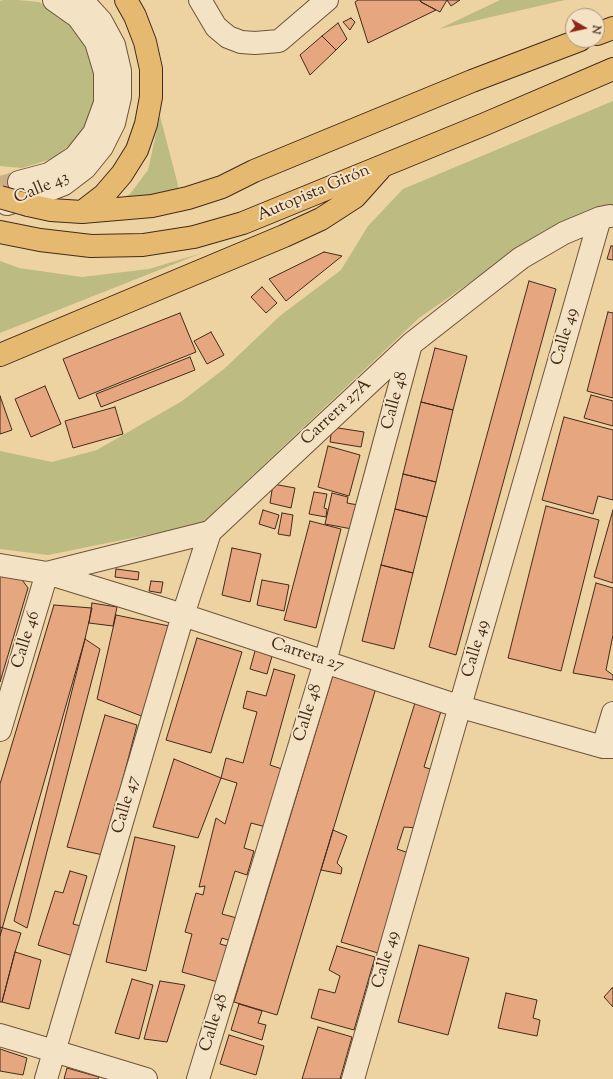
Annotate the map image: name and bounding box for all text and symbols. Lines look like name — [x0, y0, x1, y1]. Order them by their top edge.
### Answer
north arrow — [565, 8, 605, 48]
text: N — [587, 24, 604, 35]
street label: Autopista Girón — [255, 161, 373, 227]
street label: Calle 43 — [12, 168, 72, 210]
street label: Calle 49 — [548, 306, 584, 368]
street label: Calle 48 — [378, 370, 414, 432]
street label: Carrera 27A — [298, 375, 376, 451]
street label: Calle 46 — [9, 609, 45, 671]
street label: Calle 49 — [459, 618, 495, 680]
street label: Carrera 27 — [268, 635, 346, 677]
street label: Calle 48 — [291, 682, 327, 744]
street label: Calle 47 — [109, 774, 145, 836]
street label: Calle 49 — [369, 929, 405, 991]
street label: Calle 48 — [197, 992, 233, 1054]

